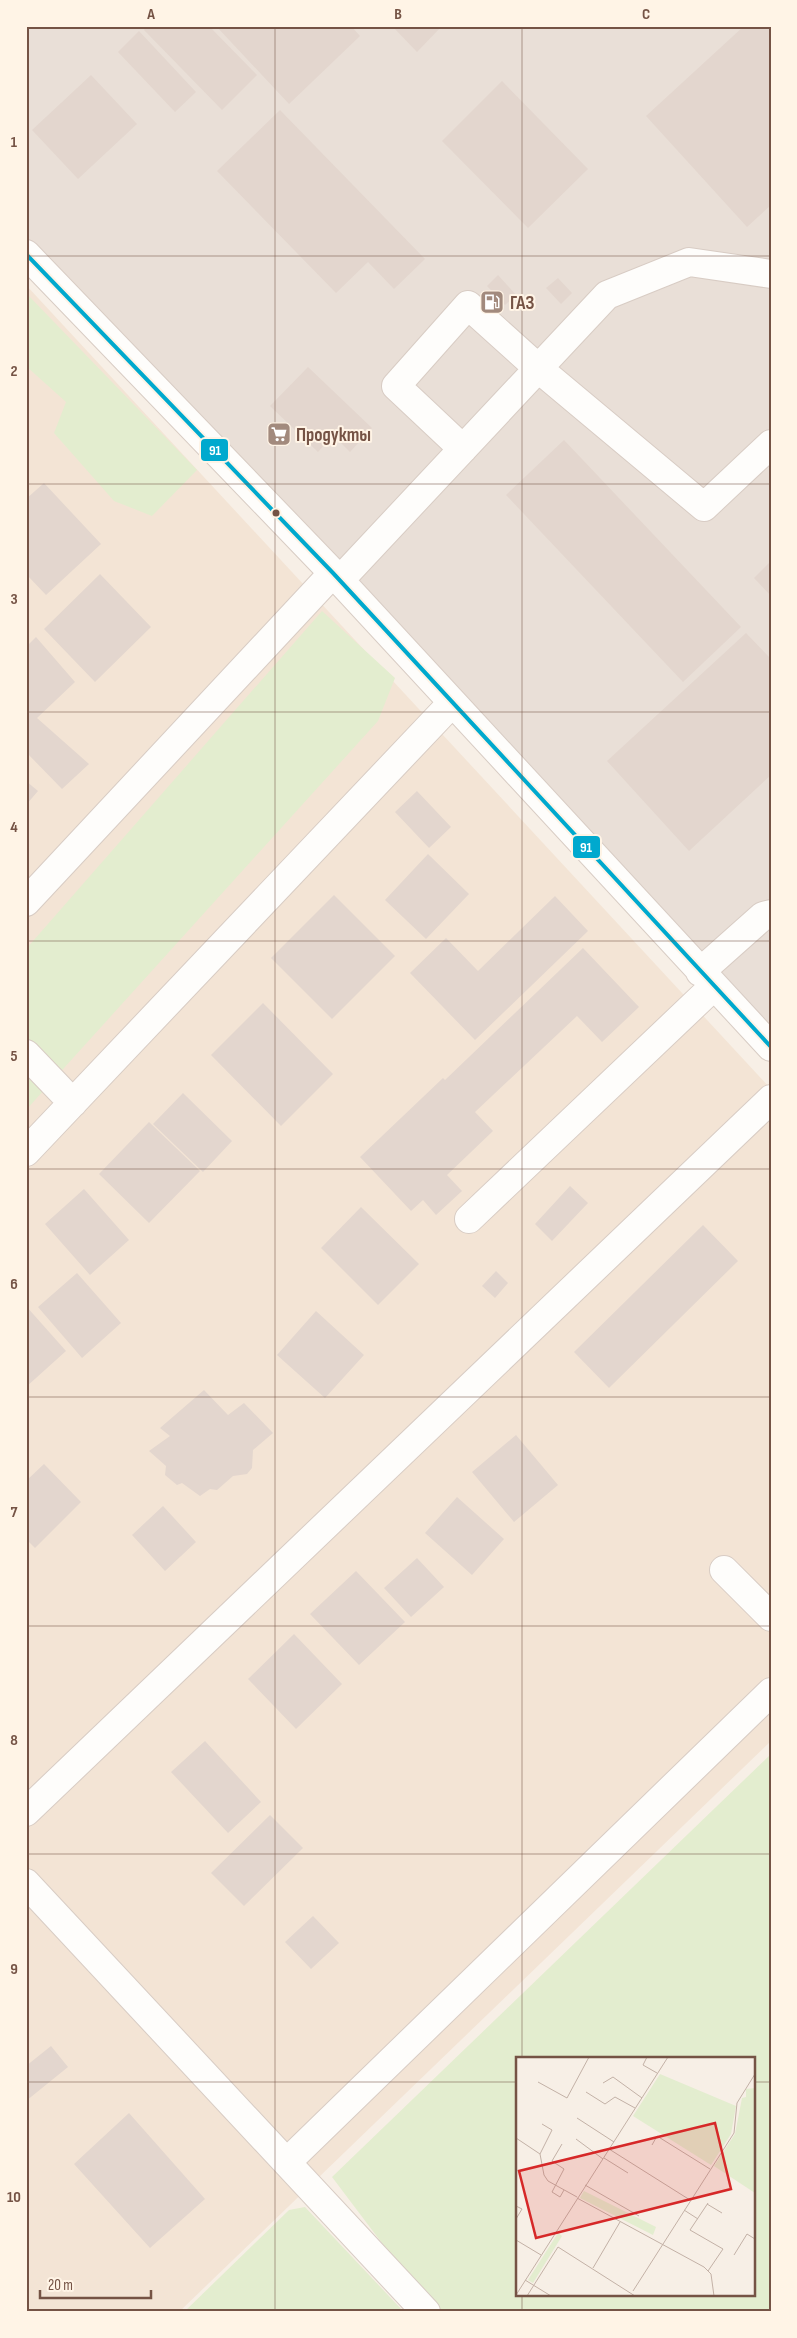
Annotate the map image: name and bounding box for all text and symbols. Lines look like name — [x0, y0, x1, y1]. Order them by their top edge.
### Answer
text: A — [146, 5, 155, 24]
text: B — [394, 5, 402, 24]
text: C — [642, 5, 650, 24]
text: 1 — [11, 133, 18, 152]
fuel station icon: ГАЗ — [479, 289, 505, 315]
place label: ГАЗ — [510, 292, 534, 315]
text: 2 — [10, 362, 18, 381]
supermarket icon: Продукты — [266, 421, 292, 447]
place label: Продукты — [296, 424, 371, 447]
line badge: 91 — [200, 438, 229, 462]
text: 91 — [209, 442, 222, 459]
unlabelled marker — [271, 508, 281, 518]
text: 3 — [10, 590, 18, 609]
text: 4 — [10, 818, 18, 837]
line badge: 91 — [572, 835, 601, 859]
text: 91 — [580, 839, 593, 856]
text: 5 — [10, 1047, 18, 1066]
text: 6 — [10, 1275, 18, 1294]
text: 7 — [11, 1503, 18, 1522]
text: 8 — [10, 1731, 18, 1750]
text: 9 — [10, 1960, 18, 1979]
inset map — [516, 2057, 754, 2296]
text: 10 — [7, 2188, 21, 2207]
scale bar — [40, 2268, 151, 2300]
text: 20 m — [48, 2276, 73, 2295]

